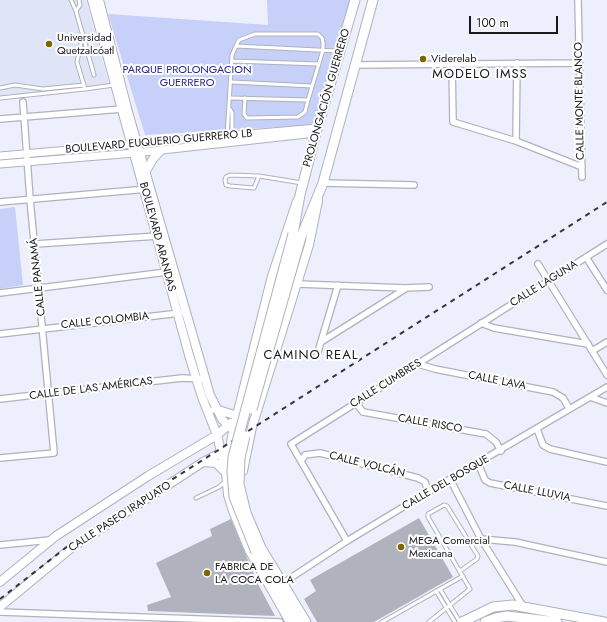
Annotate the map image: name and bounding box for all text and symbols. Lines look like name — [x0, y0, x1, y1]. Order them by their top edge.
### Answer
scale bar — [471, 8, 560, 34]
text: 100 m — [476, 14, 509, 32]
street label: PROLONGACIÓN GUERRERO — [301, 27, 353, 169]
place label: Universidad Quetzalcóatl — [57, 31, 114, 57]
marker: Universidad Quetzalcóatl — [44, 39, 54, 49]
street label: CALLE MONTE BLANCO — [572, 42, 588, 160]
place label: Viderelab — [431, 52, 476, 66]
marker: Viderelab — [418, 54, 428, 64]
park label: PARQUE PROLONGACION GUERRERO — [123, 63, 251, 89]
district label: MODELO IMSS — [432, 67, 528, 83]
street label: BOULEVARD EUQUERIO GUERRERO LB — [65, 127, 253, 157]
street label: BOULEVARD ARANDAS — [136, 181, 178, 293]
street label: CALLE PANAMÁ — [27, 237, 49, 317]
street label: CALLE LAGUNA — [508, 258, 580, 310]
street label: CALLE COLOMBIA — [60, 310, 150, 332]
district label: CAMINO REAL — [263, 348, 359, 364]
street label: CALLE CUMBRES — [348, 357, 424, 411]
street label: CALLE LAVA — [467, 369, 527, 393]
street label: CALLE DE LAS AMÉRICAS — [29, 375, 153, 403]
street label: CALLE RISCO — [397, 412, 463, 436]
street label: CALLE VOLCÁN — [328, 449, 406, 481]
street label: CALLE DEL BOSQUE — [400, 453, 492, 513]
street label: CALLE PASEO IRAPUATO — [66, 479, 174, 555]
street label: CALLE LLUVIA — [502, 479, 572, 505]
place label: MEGA Comercial Mexicana — [409, 534, 490, 560]
marker: MEGA Comercial Mexicana — [396, 542, 406, 552]
place label: FABRICA DE LA COCA COLA — [215, 560, 294, 586]
marker: FABRICA DE LA COCA COLA — [202, 568, 212, 578]

